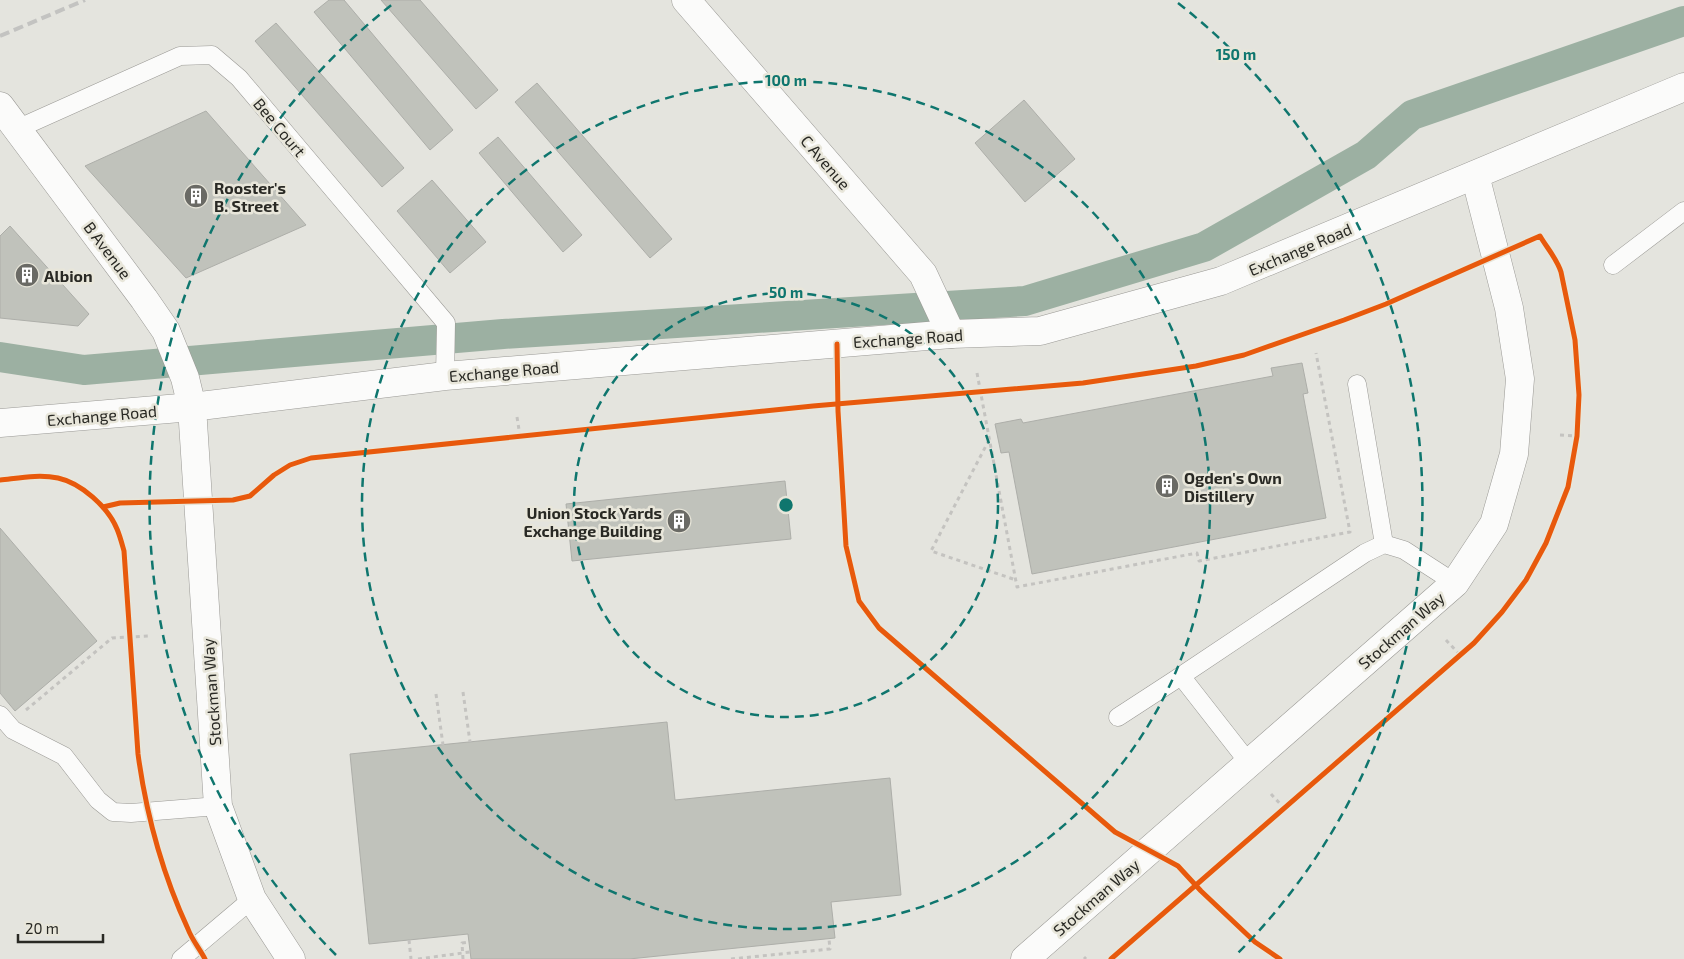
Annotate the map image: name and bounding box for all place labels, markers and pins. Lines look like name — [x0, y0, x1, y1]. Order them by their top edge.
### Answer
place label: Rooster's B. Street — [214, 178, 286, 215]
building icon: Rooster's B. Street — [183, 183, 209, 209]
building icon: Albion — [14, 262, 40, 288]
place label: Albion — [44, 266, 93, 285]
place label: Ogden's Own Distillery — [1184, 468, 1282, 506]
building icon: Ogden's Own Distillery — [1154, 473, 1180, 499]
centre of rings — [777, 496, 795, 514]
place label: Union Stock Yards Exchange Building — [523, 503, 663, 540]
building icon: Union Stock Yards Exchange Building — [666, 508, 692, 534]

